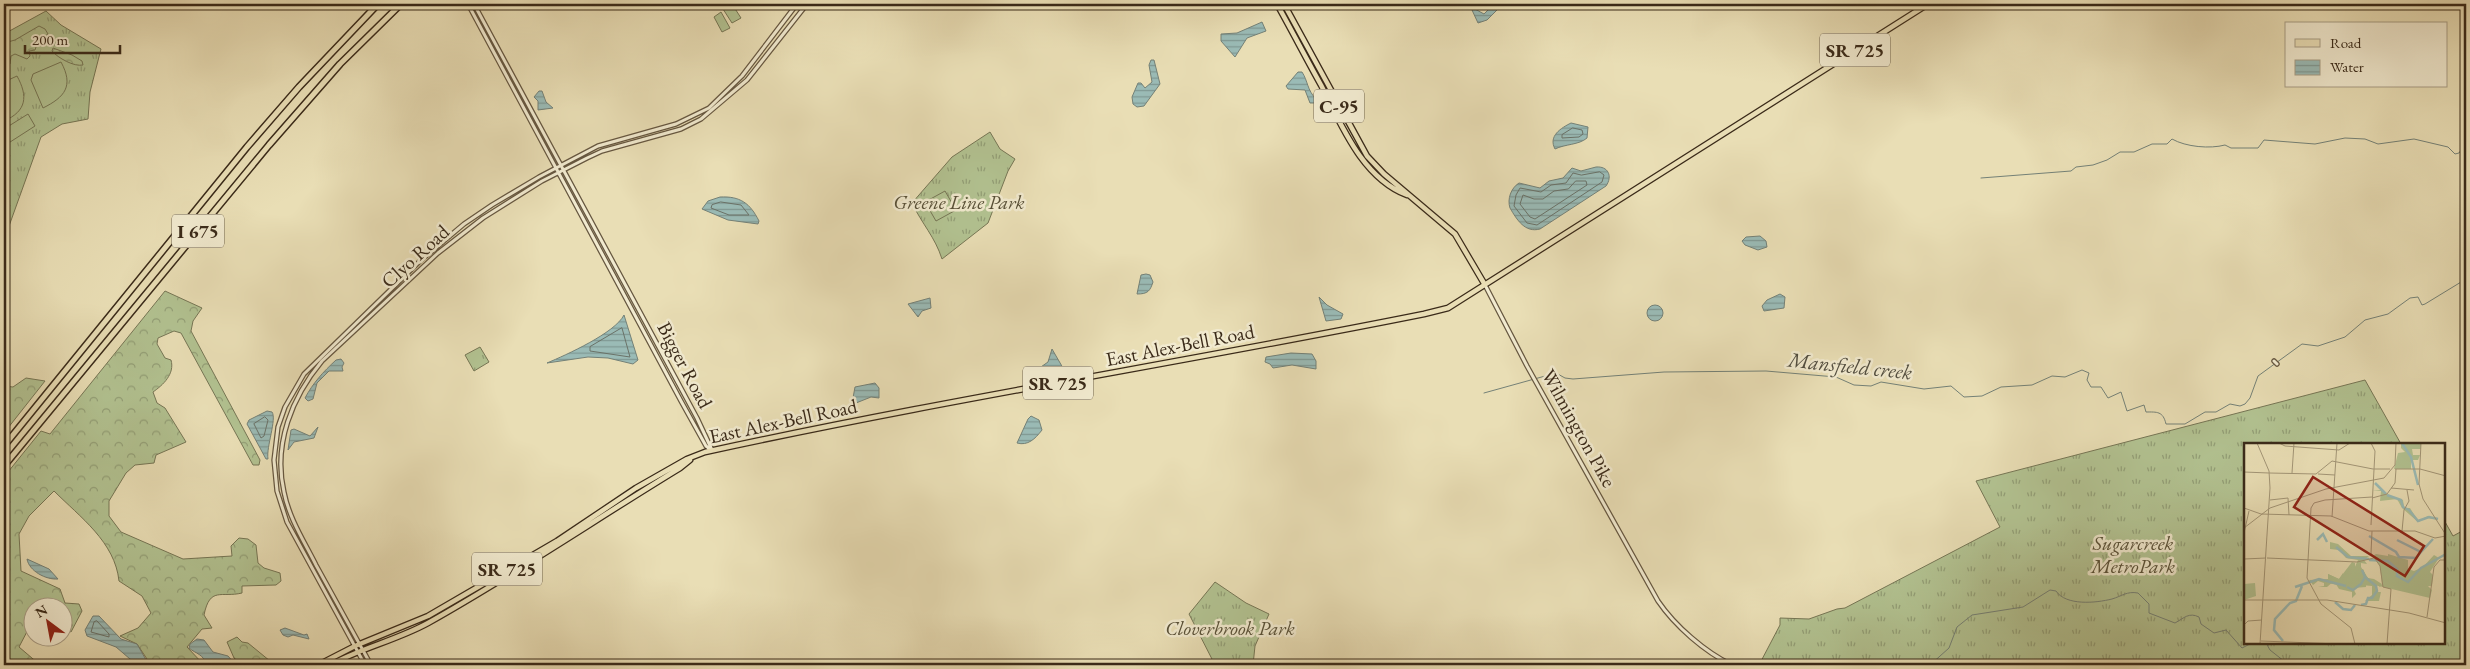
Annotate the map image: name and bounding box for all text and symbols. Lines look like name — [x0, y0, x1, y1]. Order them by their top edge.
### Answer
scale bar — [25, 22, 120, 54]
legend — [2285, 22, 2448, 88]
text: 200 m — [32, 30, 69, 49]
text: Road — [2330, 33, 2362, 52]
road number: SR 725 — [1820, 34, 1890, 66]
text: Water — [2330, 57, 2364, 76]
road number: C-95 — [1314, 90, 1364, 122]
park label: Greene Line Park — [893, 189, 1025, 215]
road number: I 675 — [172, 215, 224, 248]
street label: Clyo Road — [375, 218, 455, 293]
street label: Bigger Road — [651, 317, 719, 414]
street label: East Alex-Bell Road — [1104, 318, 1257, 372]
water label: Mansfield creek — [1785, 345, 1914, 385]
street label: Wilmington Pike — [1536, 364, 1622, 492]
road number: SR 725 — [1023, 366, 1093, 399]
street label: East Alex-Bell Road — [707, 392, 860, 449]
inset map — [2244, 443, 2445, 644]
park label: Sugarcreek MetroPark — [2090, 530, 2175, 579]
road number: SR 725 — [472, 552, 542, 586]
north arrow — [22, 596, 72, 646]
text: N — [32, 600, 51, 622]
park label: Cloverbrook Park — [1165, 615, 1295, 641]

